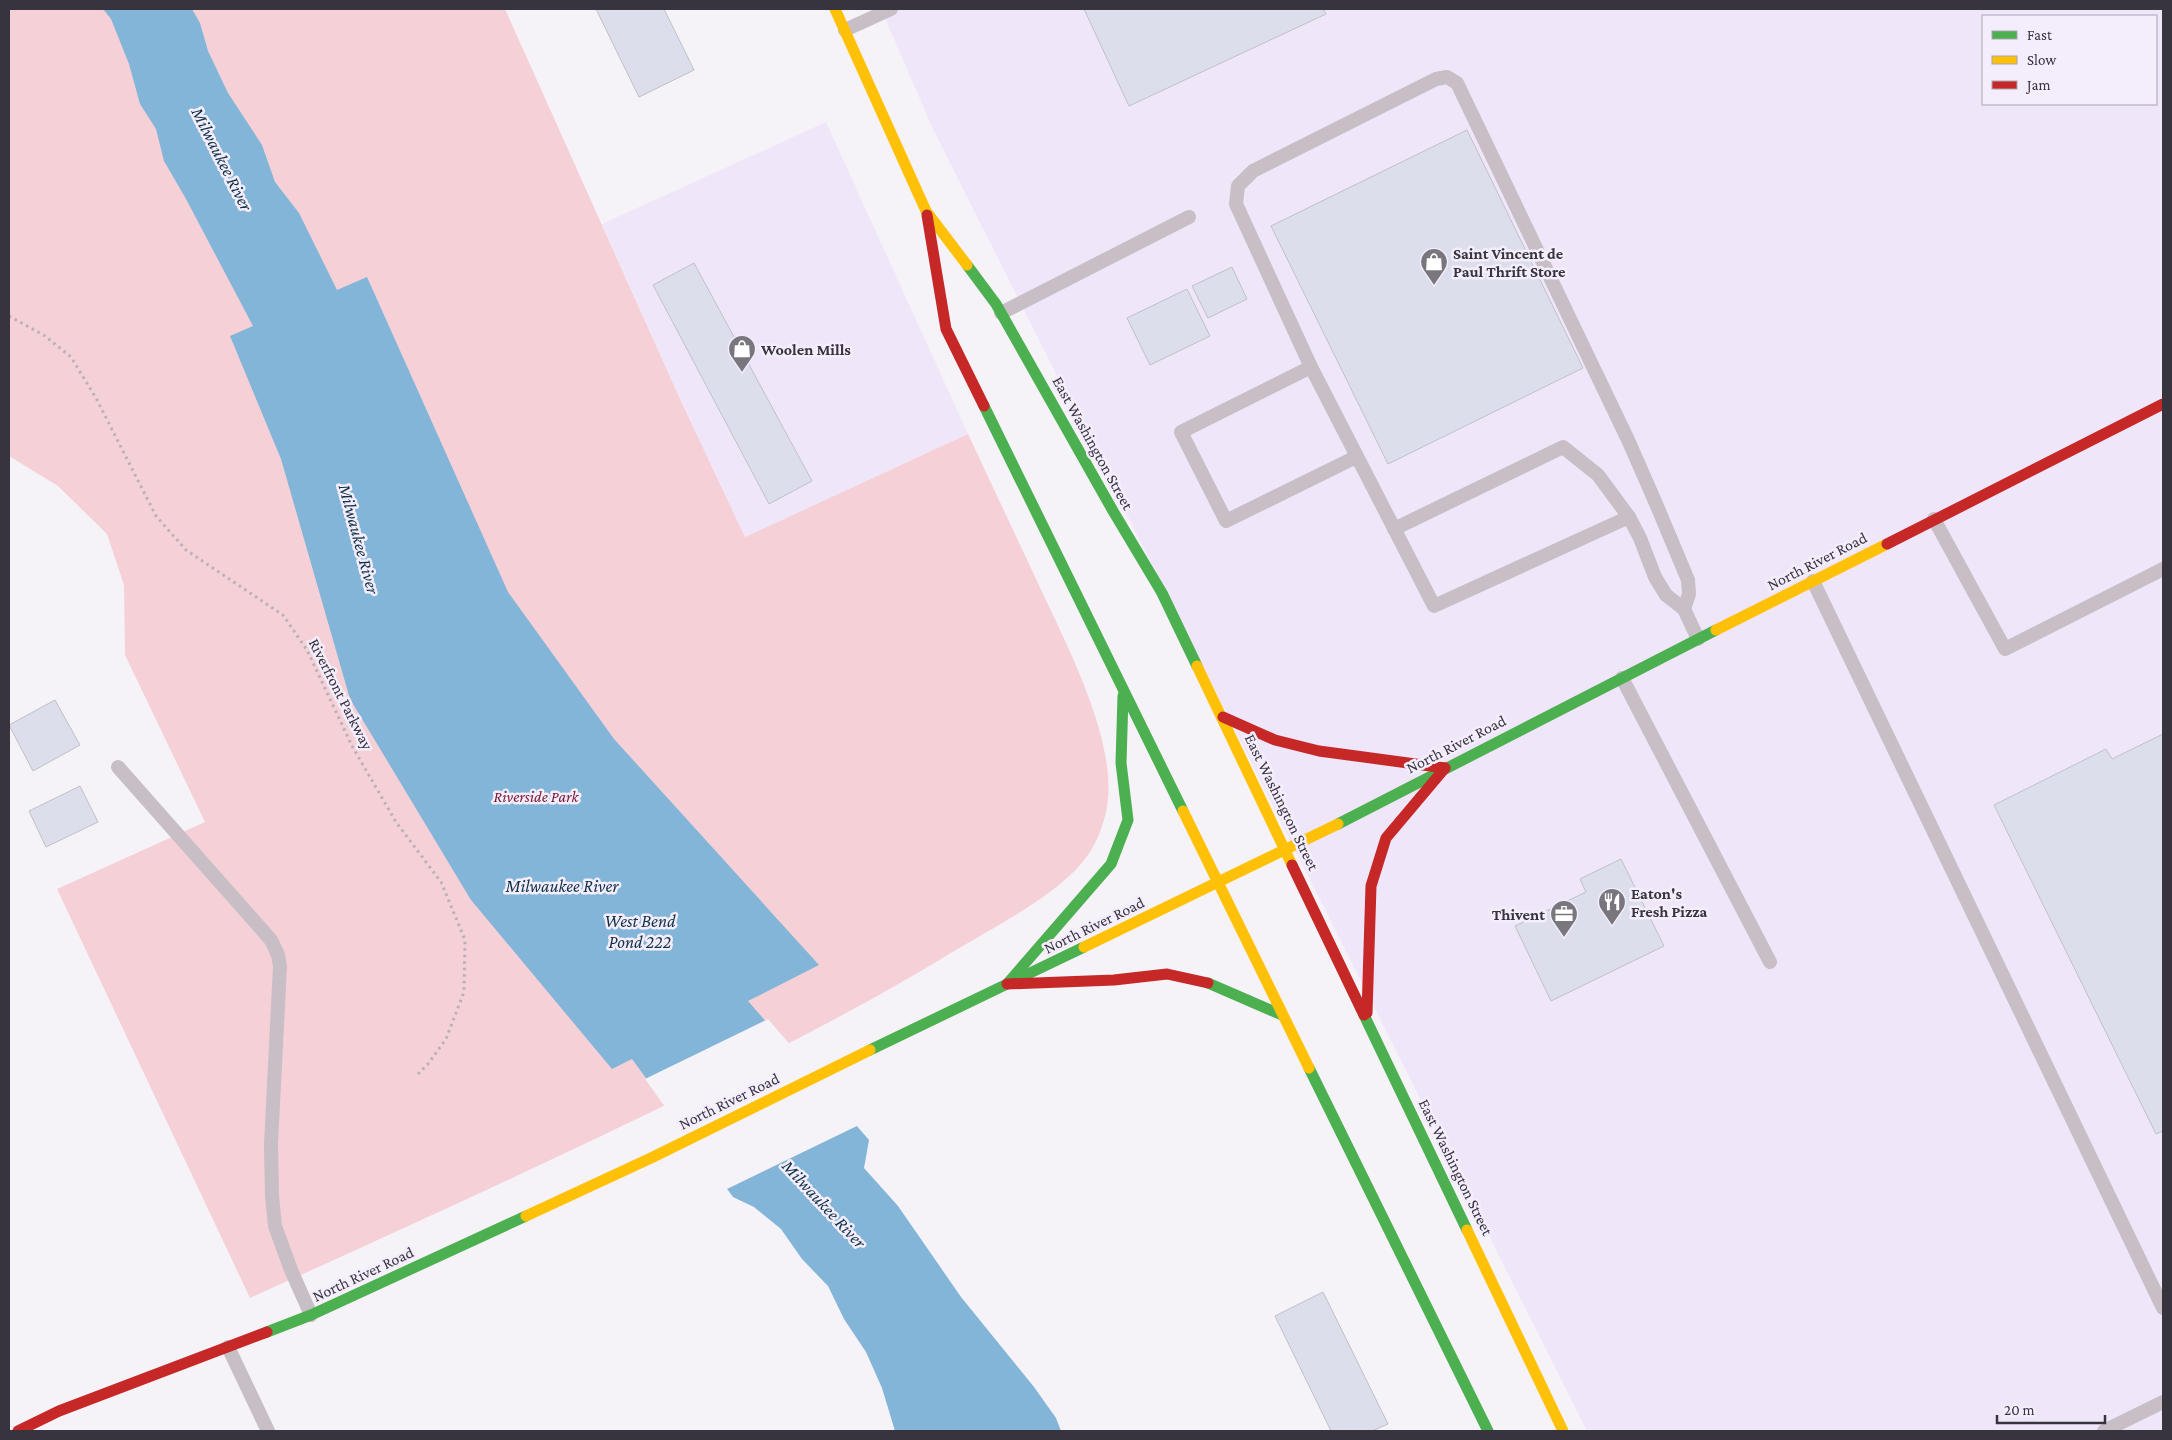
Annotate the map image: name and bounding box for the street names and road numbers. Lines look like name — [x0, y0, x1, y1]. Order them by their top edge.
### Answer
street label: East Washington Street — [1048, 373, 1137, 514]
street label: North River Road — [1764, 528, 1870, 593]
street label: Riverfront Parkway — [305, 636, 377, 753]
street label: North River Road — [1403, 711, 1509, 776]
street label: East Washington Street — [1241, 731, 1323, 874]
street label: North River Road — [1041, 893, 1147, 957]
street label: North River Road — [676, 1069, 782, 1133]
street label: East Washington Street — [1415, 1096, 1497, 1239]
street label: North River Road — [310, 1243, 417, 1305]

